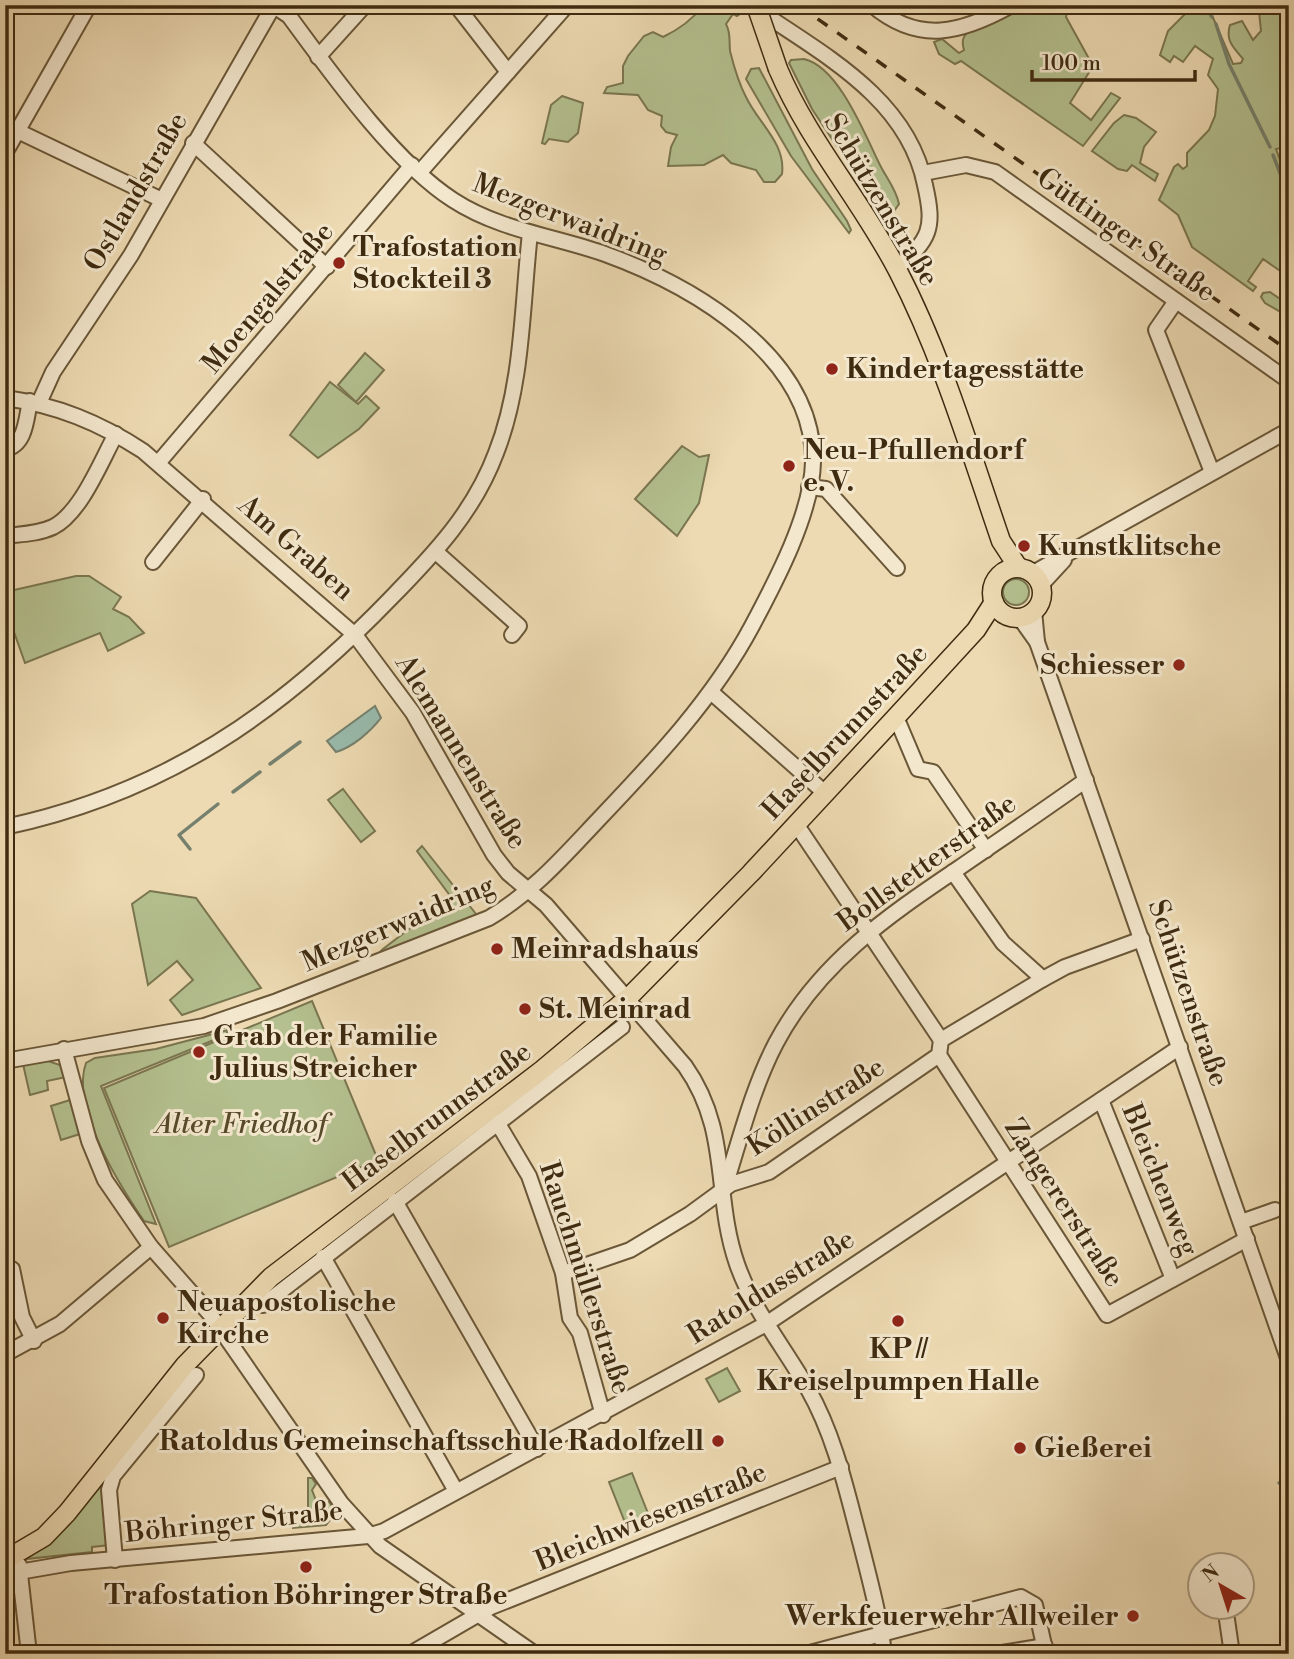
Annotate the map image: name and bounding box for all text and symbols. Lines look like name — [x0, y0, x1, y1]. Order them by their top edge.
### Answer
scale bar — [1032, 38, 1194, 82]
text: 100 m — [1042, 51, 1101, 77]
street label: Ostlandstraße — [76, 106, 196, 278]
street label: Schützenstraße — [816, 107, 946, 293]
street label: Güttinger Straße — [1030, 160, 1222, 310]
street label: Mezgerwaidring — [468, 166, 673, 272]
street label: Moengalstraße — [195, 215, 341, 381]
place label: Trafostation Stockteil 3 — [353, 230, 518, 297]
marker: Trafostation Stockteil 3 — [331, 255, 347, 271]
place label: Kindertagesstätte — [846, 352, 1084, 387]
marker: Kindertagesstätte — [824, 361, 840, 377]
place label: Neu-Pfullendorf e. V. — [803, 433, 1027, 500]
marker: Neu-Pfullendorf e. V. — [781, 458, 797, 474]
street label: Am Graben — [230, 487, 362, 608]
place label: Kunstklitsche — [1038, 529, 1221, 564]
marker: Kunstklitsche — [1016, 538, 1032, 554]
street label: Haselbrunnstraße — [754, 637, 936, 827]
street label: Alemannenstraße — [387, 647, 535, 856]
place label: Schiesser — [1040, 648, 1165, 683]
marker: Schiesser — [1171, 657, 1187, 673]
street label: Bollstetterstraße — [830, 786, 1023, 940]
street label: Mezgerwaidring — [296, 868, 500, 980]
street label: Schützenstraße — [1140, 895, 1236, 1091]
place label: Meinradshaus — [511, 932, 699, 967]
marker: Meinradshaus — [489, 941, 505, 957]
place label: St. Meinrad — [539, 992, 692, 1027]
marker: St. Meinrad — [517, 1001, 533, 1017]
place label: Grab der Familie Julius Streicher — [209, 1019, 438, 1086]
street label: Haselbrunnstraße — [335, 1034, 539, 1200]
marker: Grab der Familie Julius Streicher — [191, 1044, 207, 1060]
street label: Köllinstraße — [741, 1050, 891, 1164]
street label: Bleichenweg — [1113, 1098, 1206, 1261]
park label: Alter Friedhof — [152, 1107, 333, 1142]
street label: Zangererstraße — [997, 1112, 1131, 1294]
street label: Rauchmüllerstraße — [531, 1157, 639, 1399]
street label: Ratoldusstraße — [681, 1222, 861, 1352]
place label: Neuapostolische Kirche — [177, 1285, 396, 1352]
marker: Neuapostolische Kirche — [155, 1310, 171, 1326]
marker: KP // Kreiselpumpen Halle — [890, 1313, 906, 1329]
place label: KP // Kreiselpumpen Halle — [756, 1332, 1040, 1399]
place label: Ratoldus Gemeinschaftsschule Radolfzell — [159, 1424, 704, 1459]
place label: Gießerei — [1034, 1431, 1152, 1466]
marker: Ratoldus Gemeinschaftsschule Radolfzell — [710, 1433, 726, 1449]
marker: Gießerei — [1012, 1440, 1028, 1456]
street label: Bleichwiesenstraße — [530, 1455, 772, 1580]
street label: Böhringer Straße — [122, 1493, 345, 1551]
north arrow — [1186, 1550, 1256, 1620]
marker: Trafostation Böhringer Straße — [298, 1559, 314, 1575]
text: N — [1198, 1560, 1224, 1588]
place label: Trafostation Böhringer Straße — [104, 1578, 508, 1613]
place label: Werkfeuerwehr Allweiler — [784, 1599, 1119, 1634]
marker: Werkfeuerwehr Allweiler — [1125, 1608, 1141, 1624]

